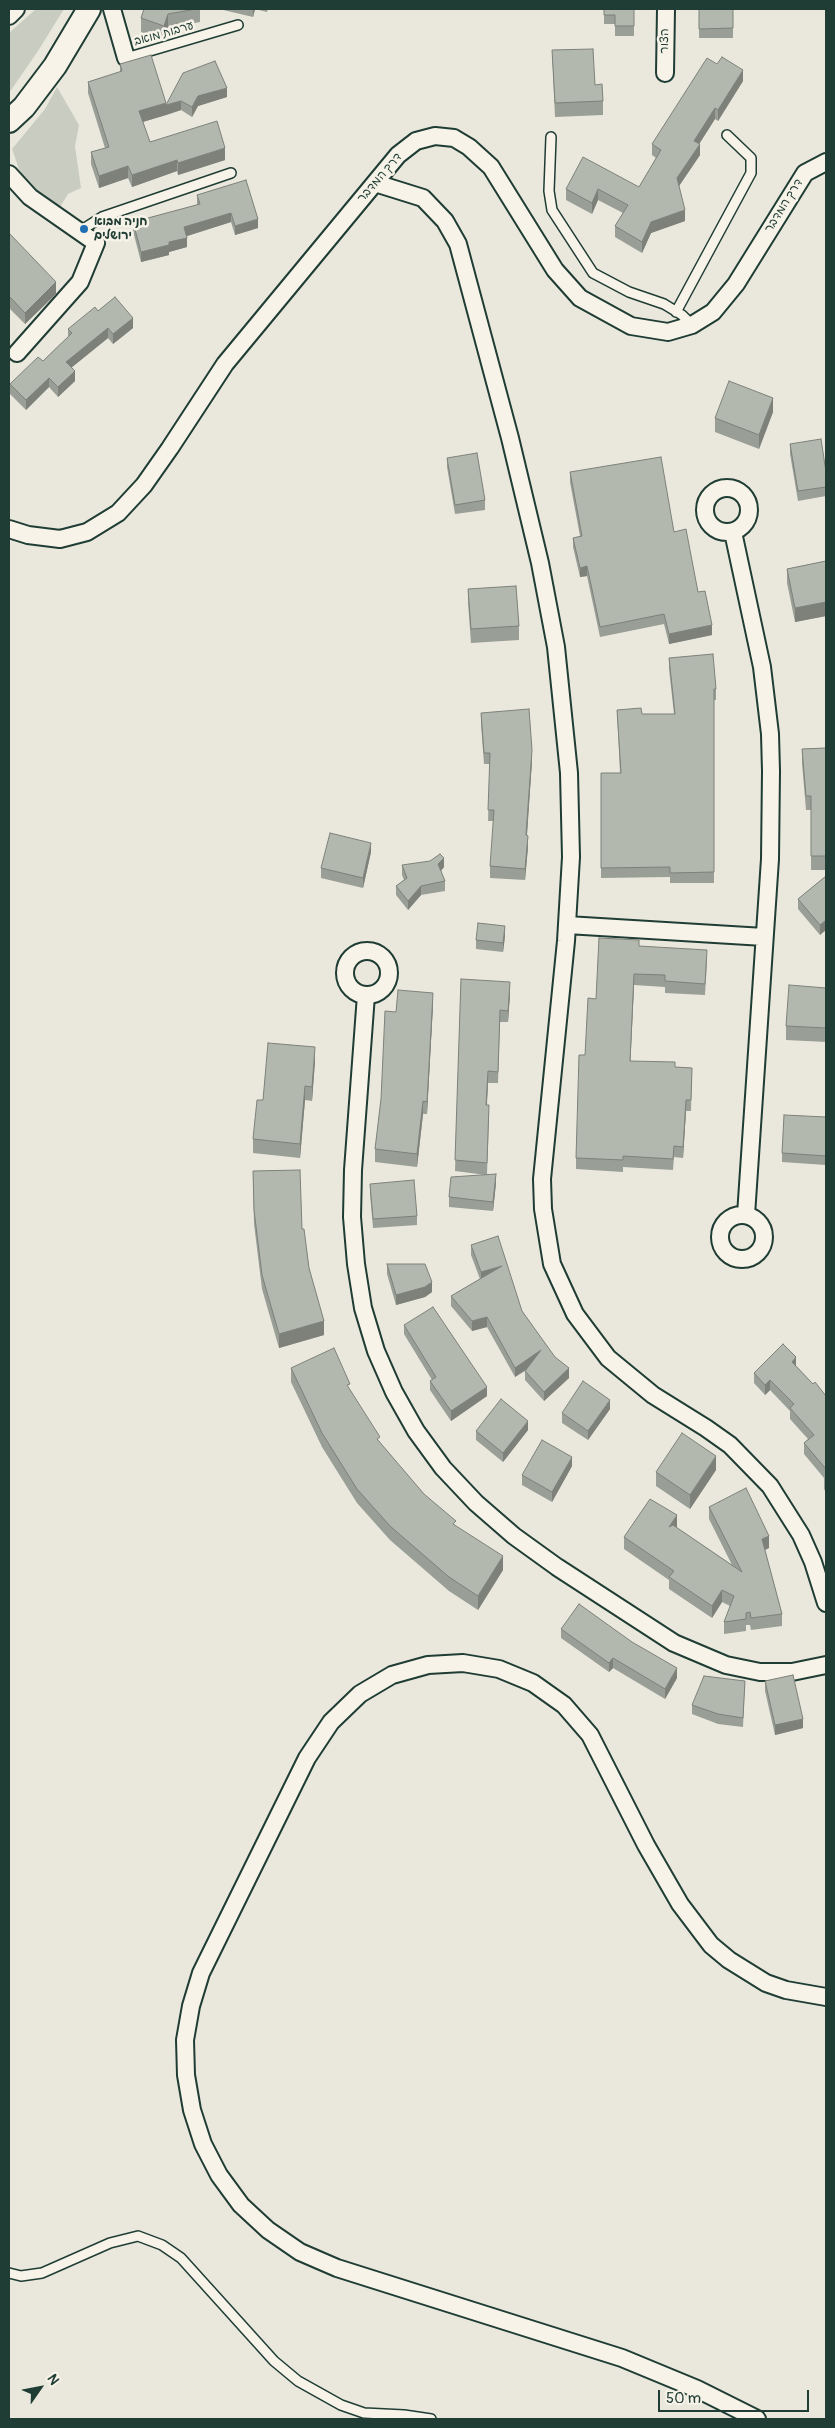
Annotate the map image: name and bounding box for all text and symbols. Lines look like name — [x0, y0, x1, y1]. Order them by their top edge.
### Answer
street label: ערבות מואב — [132, 19, 196, 49]
street label: הצור — [658, 28, 672, 54]
street label: דרך המדבר — [355, 150, 405, 206]
street label: דרך המדבר — [762, 176, 806, 236]
place label: חניה מבוא ירושלים — [94, 215, 148, 243]
marker: חניה מבוא ירושלים — [78, 223, 90, 235]
north arrow — [15, 2363, 65, 2413]
text: N — [43, 2371, 63, 2388]
scale bar — [660, 2380, 811, 2412]
text: 50 m — [666, 2389, 701, 2408]

